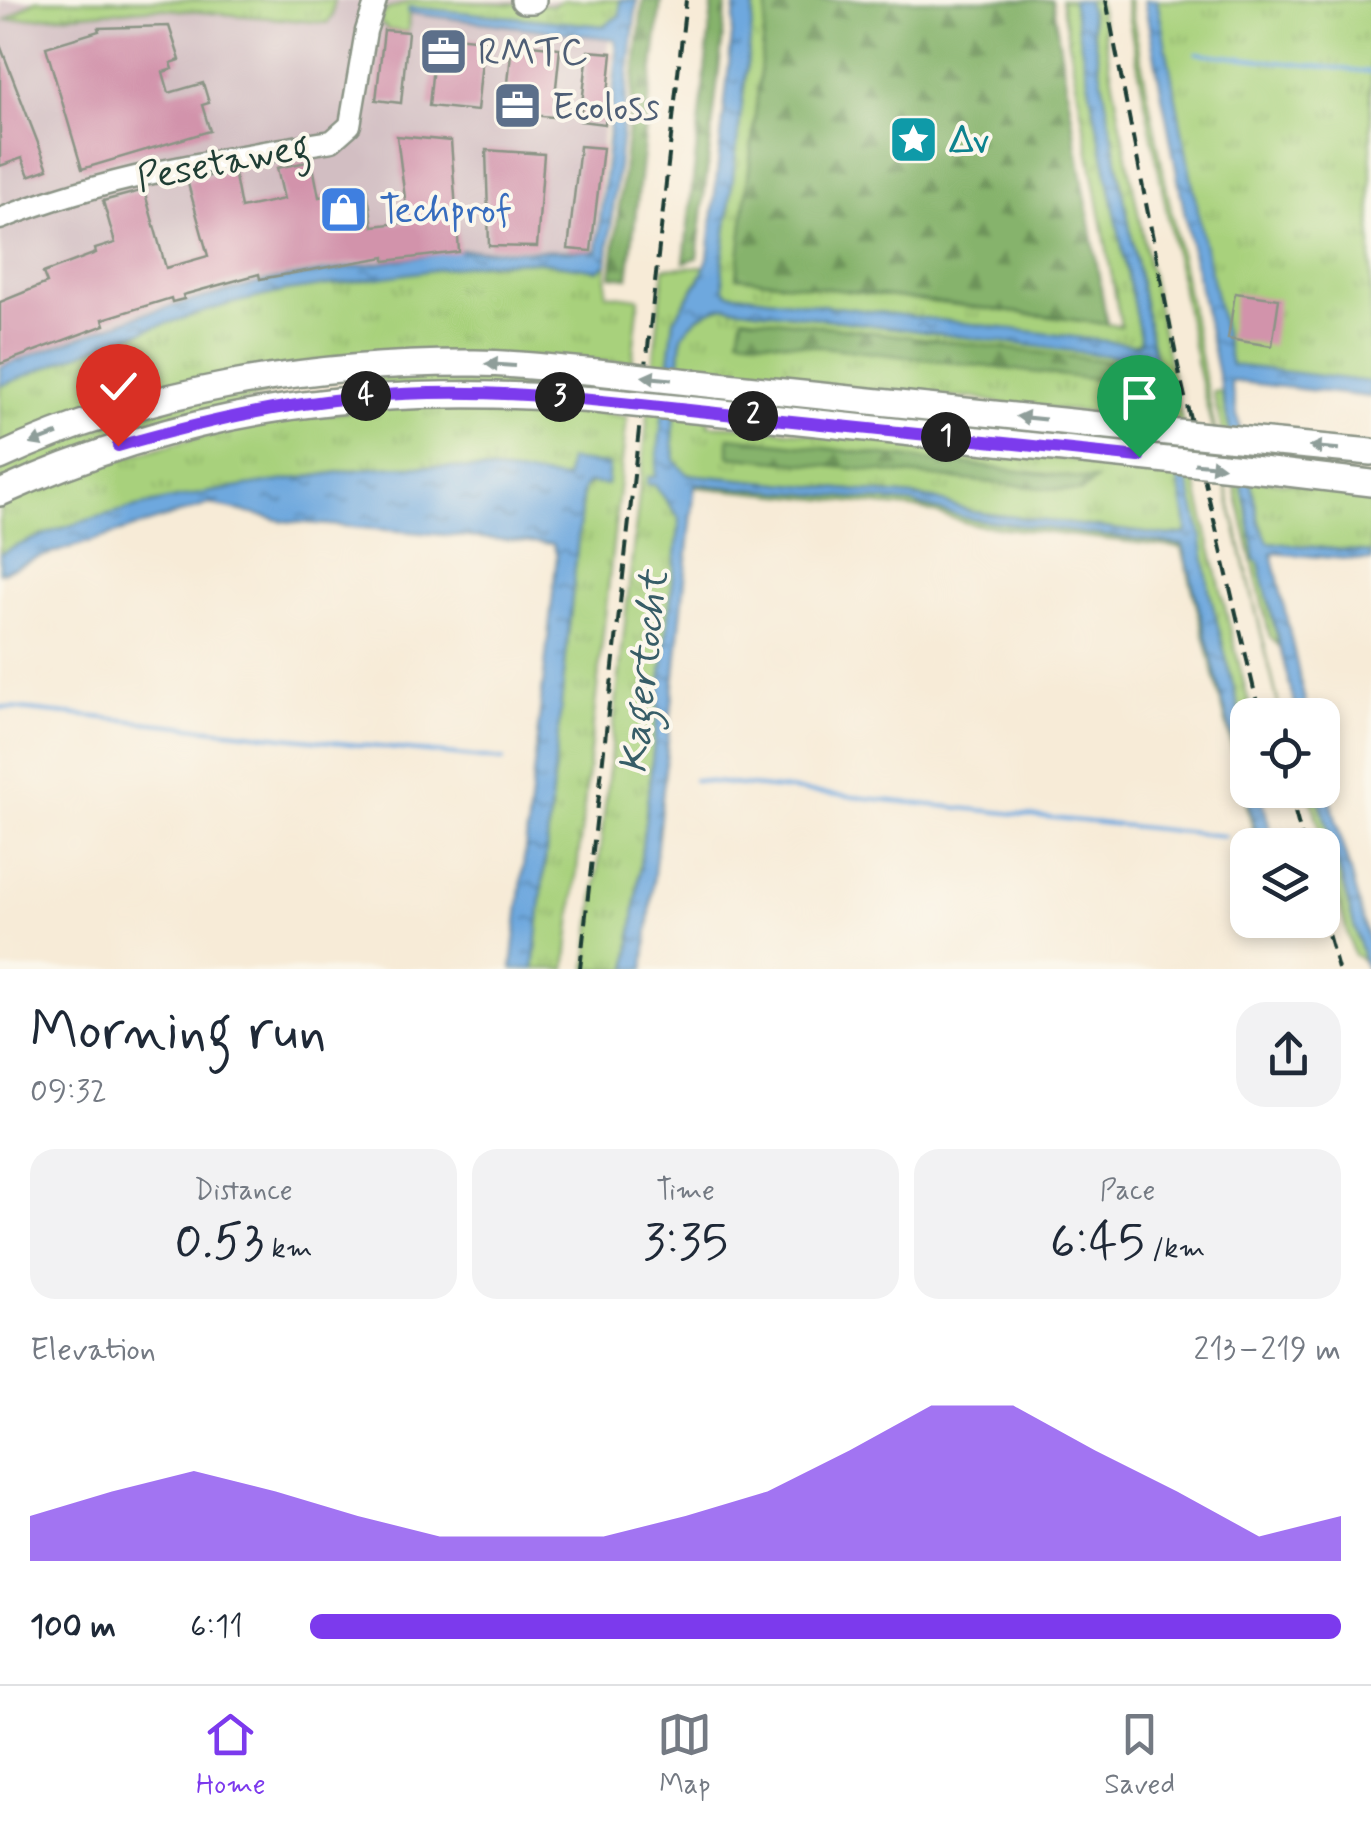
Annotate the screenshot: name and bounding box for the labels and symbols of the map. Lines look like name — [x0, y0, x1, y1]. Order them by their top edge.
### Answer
office icon: RMTC — [417, 25, 469, 77]
place label: RMTC — [478, 29, 588, 78]
office icon: Ecoloss — [491, 80, 543, 132]
place label: Ecoloss — [552, 84, 660, 133]
place icon: ∆v — [888, 113, 940, 165]
place label: ∆v — [949, 117, 989, 166]
street label: Pesetaweg — [133, 123, 315, 208]
shop icon: Techprof — [318, 183, 370, 235]
place label: Techprof — [379, 187, 512, 236]
pin — [76, 344, 161, 447]
pin — [1097, 355, 1182, 458]
one-way arrow — [483, 356, 515, 372]
one-way arrow — [641, 370, 672, 386]
pin: 4 — [341, 371, 391, 421]
pin: 3 — [535, 372, 585, 422]
pin: 2 — [728, 391, 778, 441]
one-way arrow — [1015, 409, 1047, 425]
pin: 1 — [921, 412, 971, 462]
one-way arrow — [28, 432, 58, 448]
one-way arrow — [1307, 439, 1339, 455]
one-way arrow — [1194, 457, 1225, 473]
water label: Kagertocht — [608, 566, 686, 777]

